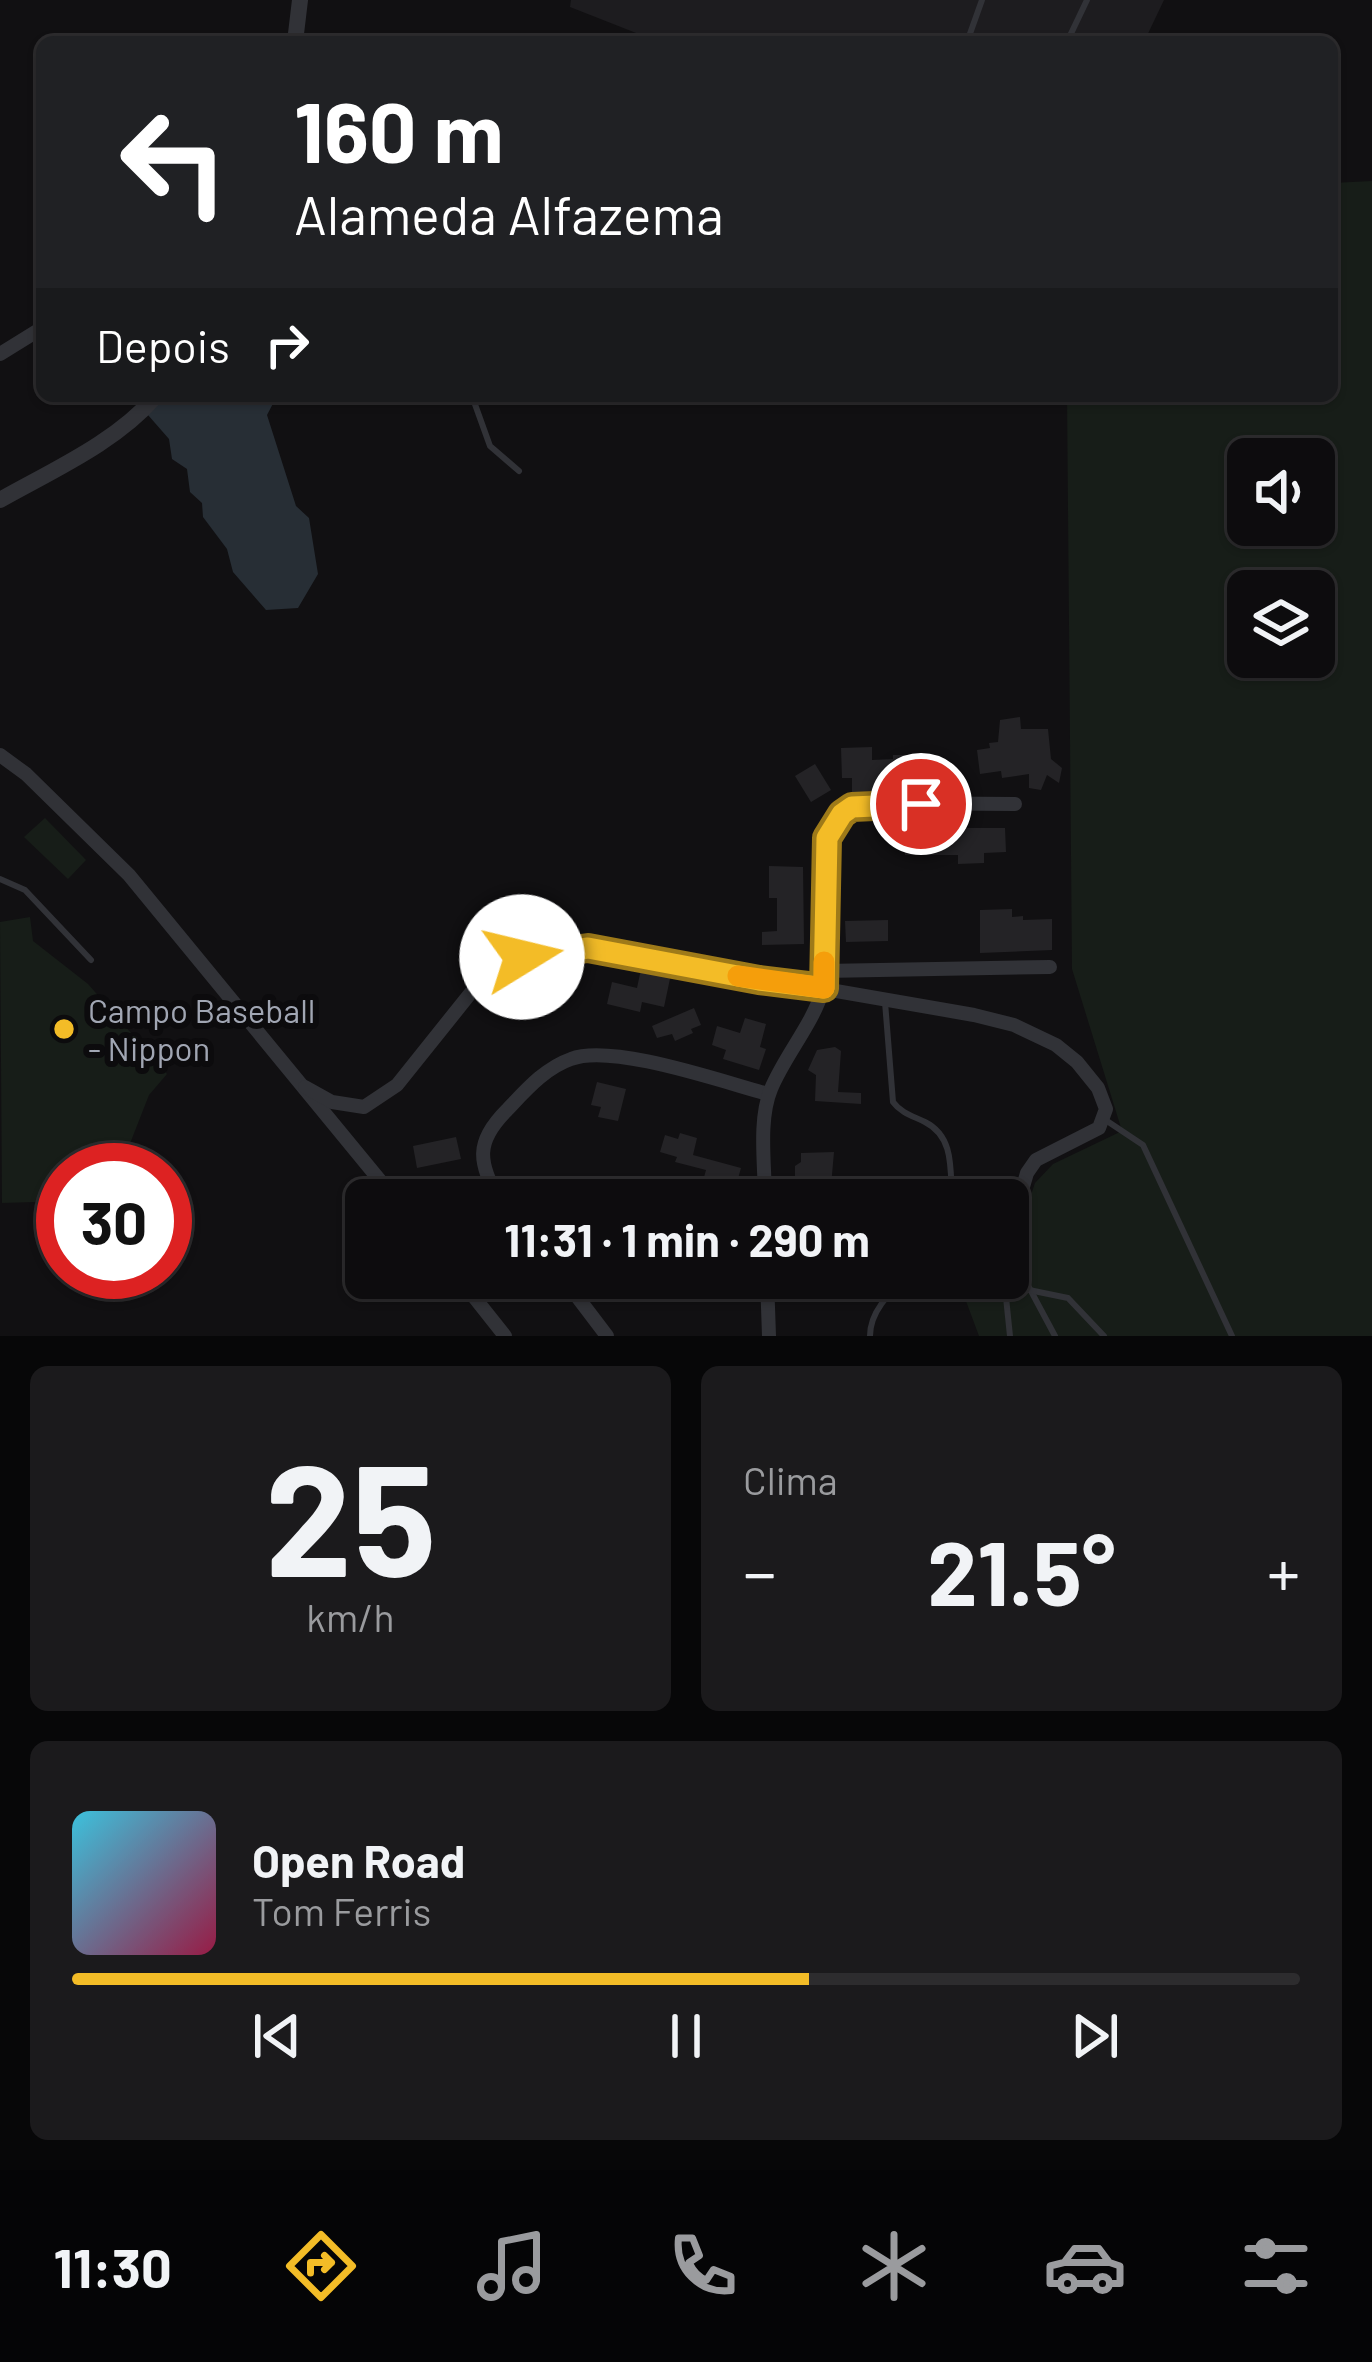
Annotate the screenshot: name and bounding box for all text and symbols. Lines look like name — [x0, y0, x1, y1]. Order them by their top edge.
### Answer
text: 160 m — [294, 79, 504, 180]
icon: left — [96, 84, 252, 240]
text: Alameda Alfazema — [294, 181, 724, 246]
icon: right — [254, 312, 320, 378]
text: Depois — [96, 318, 230, 372]
map controls — [1227, 438, 1335, 678]
button: sound — [1227, 438, 1335, 546]
button: layers — [1227, 570, 1335, 678]
pin — [870, 753, 972, 855]
icon: arrive — [888, 771, 954, 837]
position arrow — [459, 894, 585, 1020]
place label: Campo Baseball - Nippon — [88, 990, 315, 1068]
marker: Campo Baseball - Nippon — [51, 1016, 77, 1042]
speed limit sign: 30 — [36, 1143, 192, 1299]
text: 11:31 · 1 min · 290 m — [504, 1212, 870, 1266]
text: 25 — [265, 1421, 436, 1608]
text: Clima — [743, 1456, 838, 1503]
text: 21.5° — [927, 1516, 1116, 1624]
text: − — [743, 1531, 776, 1610]
text: + — [1267, 1531, 1300, 1610]
text: km/h — [306, 1593, 395, 1640]
text: Open Road — [252, 1833, 465, 1887]
text: Tom Ferris — [252, 1887, 431, 1934]
icon: previous — [244, 2003, 310, 2069]
icon: pause — [653, 2003, 719, 2069]
icon: next — [1062, 2003, 1128, 2069]
icon: directions — [279, 2224, 363, 2308]
icon: music — [470, 2224, 554, 2308]
icon: phone — [661, 2224, 745, 2308]
icon: climate — [852, 2224, 936, 2308]
icon: car — [1043, 2224, 1127, 2308]
icon: filters — [1234, 2224, 1318, 2308]
text: 11:30 — [54, 2234, 172, 2299]

